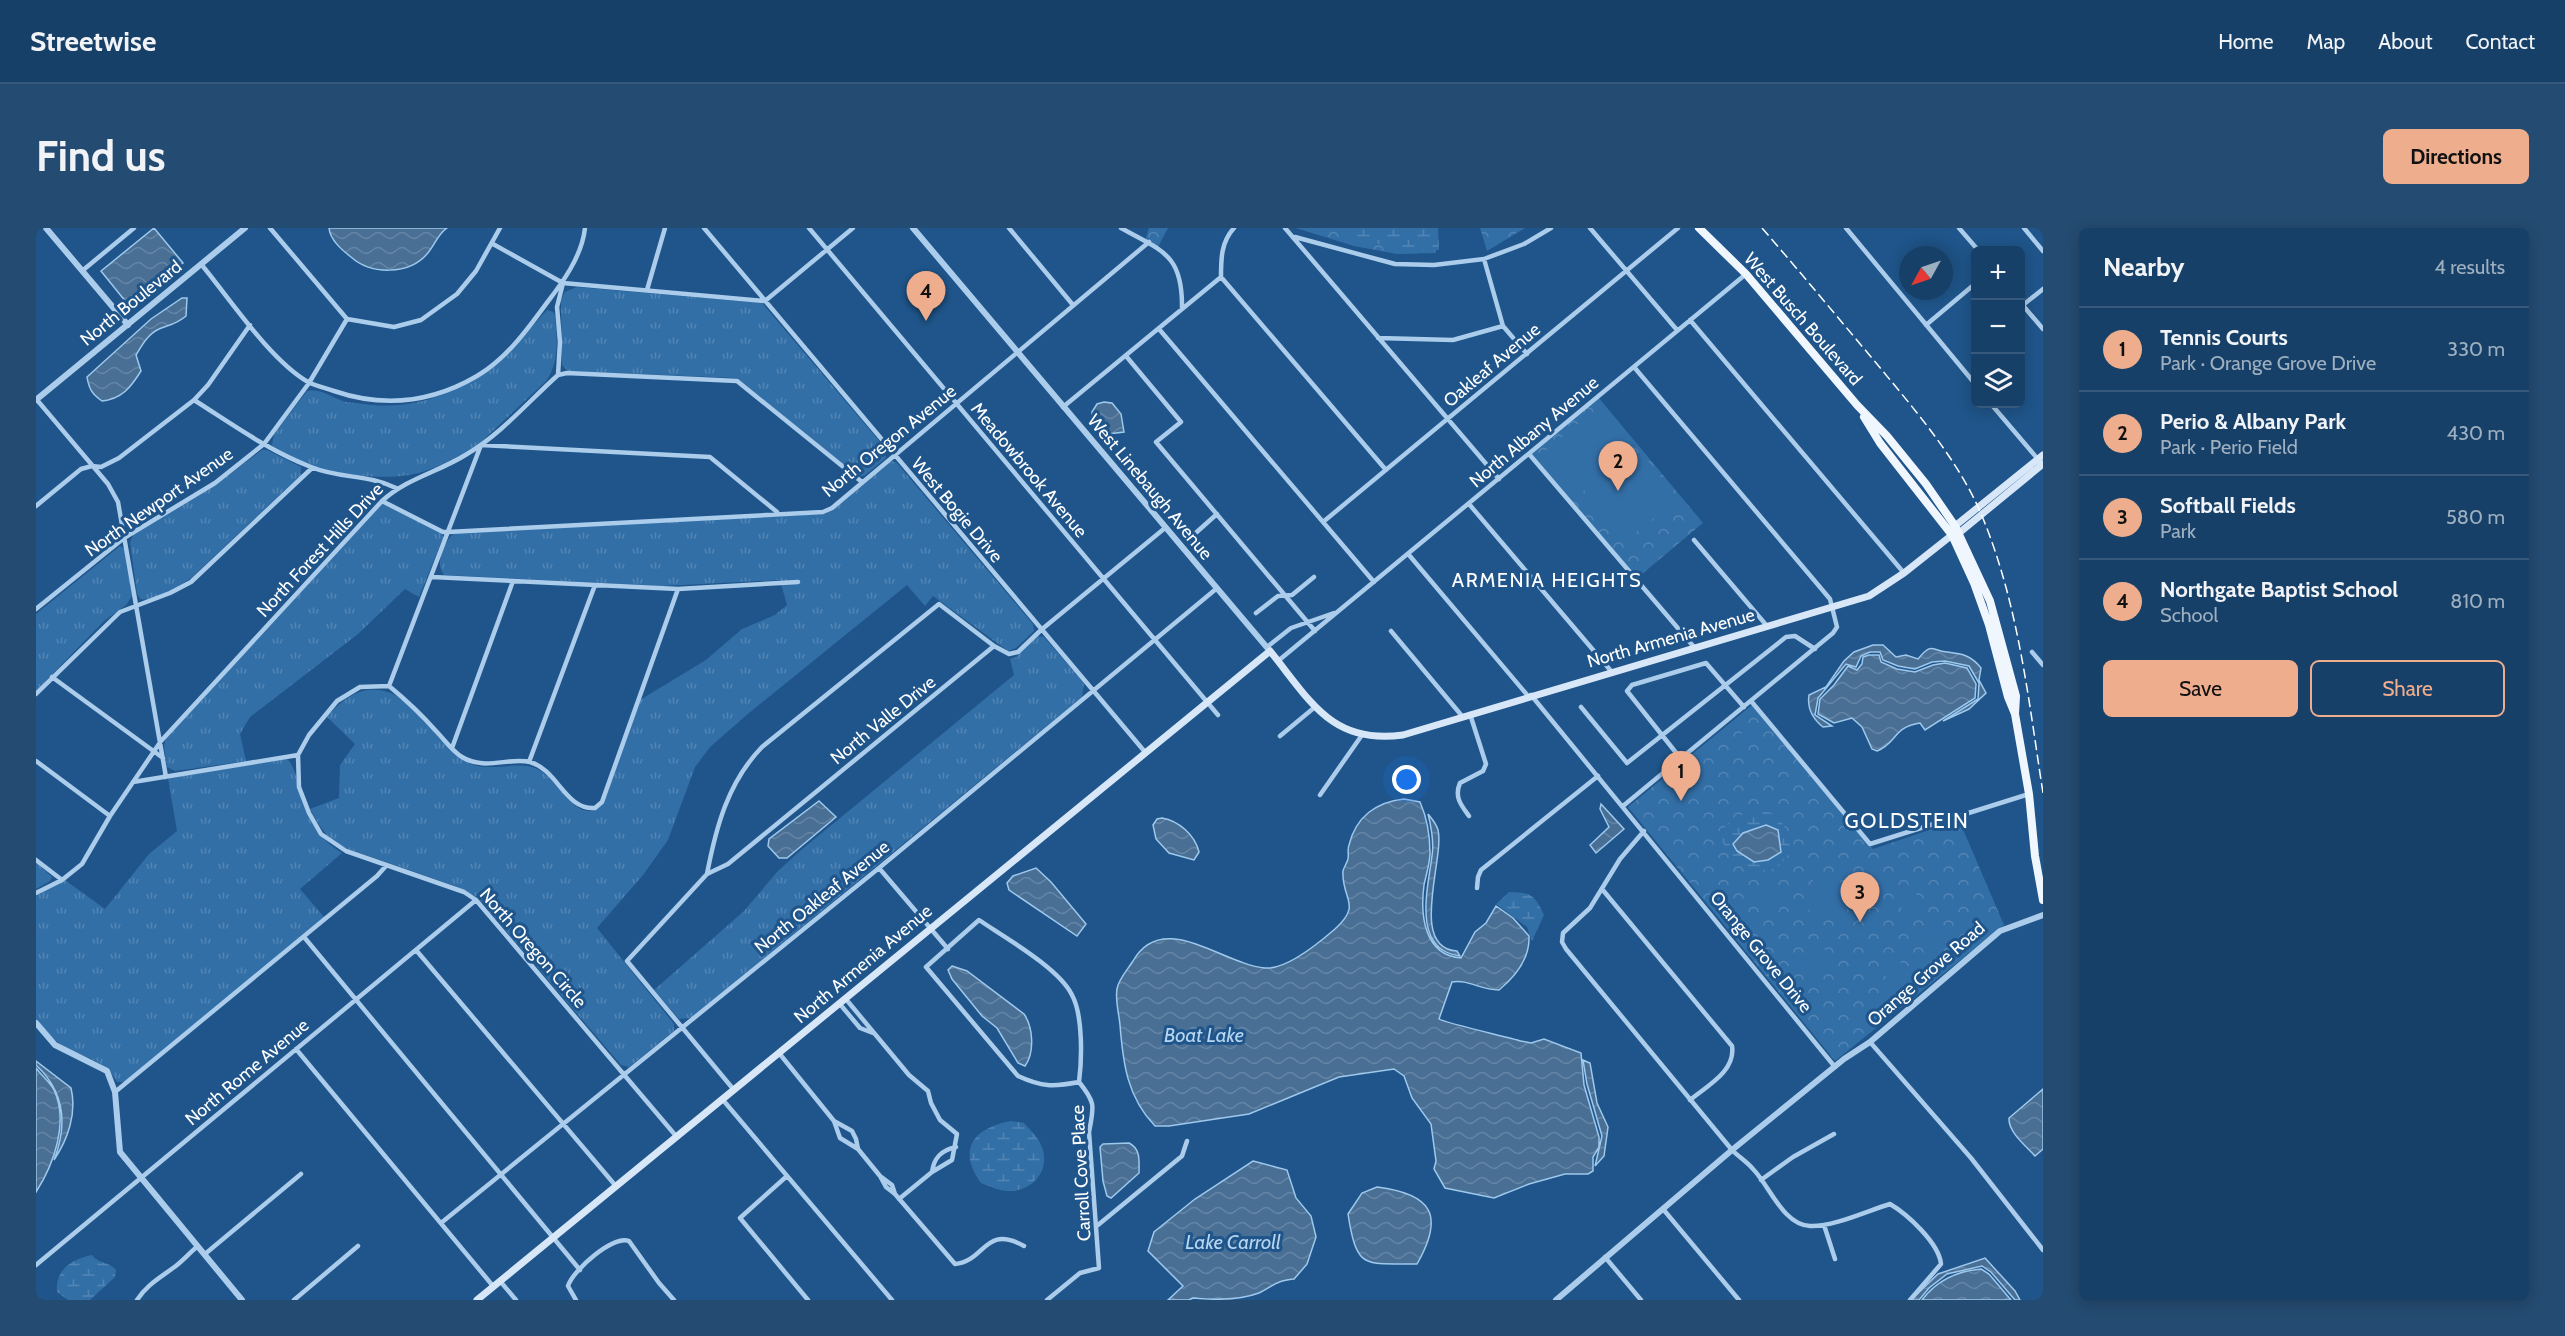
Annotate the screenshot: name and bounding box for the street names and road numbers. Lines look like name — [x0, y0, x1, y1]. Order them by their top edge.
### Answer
street label: West Busch Boulevard — [1739, 248, 1867, 390]
street label: North Boulevard — [76, 255, 186, 351]
street label: Oakleaf Avenue — [1439, 318, 1545, 412]
street label: North Albany Avenue — [1465, 372, 1603, 492]
street label: North Oregon Avenue — [817, 380, 961, 502]
street label: Meadowbrook Avenue — [966, 398, 1092, 542]
street label: West Linebaugh Avenue — [1083, 410, 1217, 564]
street label: North Newport Avenue — [81, 443, 237, 561]
street label: West Bogie Drive — [907, 453, 1007, 567]
street label: North Forest Hills Drive — [252, 478, 388, 622]
street label: North Armenia Avenue — [1585, 604, 1757, 672]
street label: North Valle Drive — [826, 671, 940, 769]
street label: North Oakleaf Avenue — [750, 836, 894, 958]
street label: North Oregon Circle — [475, 884, 591, 1012]
street label: Orange Grove Drive — [1705, 887, 1817, 1017]
street label: North Armenia Avenue — [790, 900, 936, 1028]
street label: Orange Grove Road — [1863, 917, 1989, 1031]
street label: North Rome Avenue — [181, 1014, 313, 1130]
street label: Carroll Cove Place — [1066, 1104, 1096, 1242]

